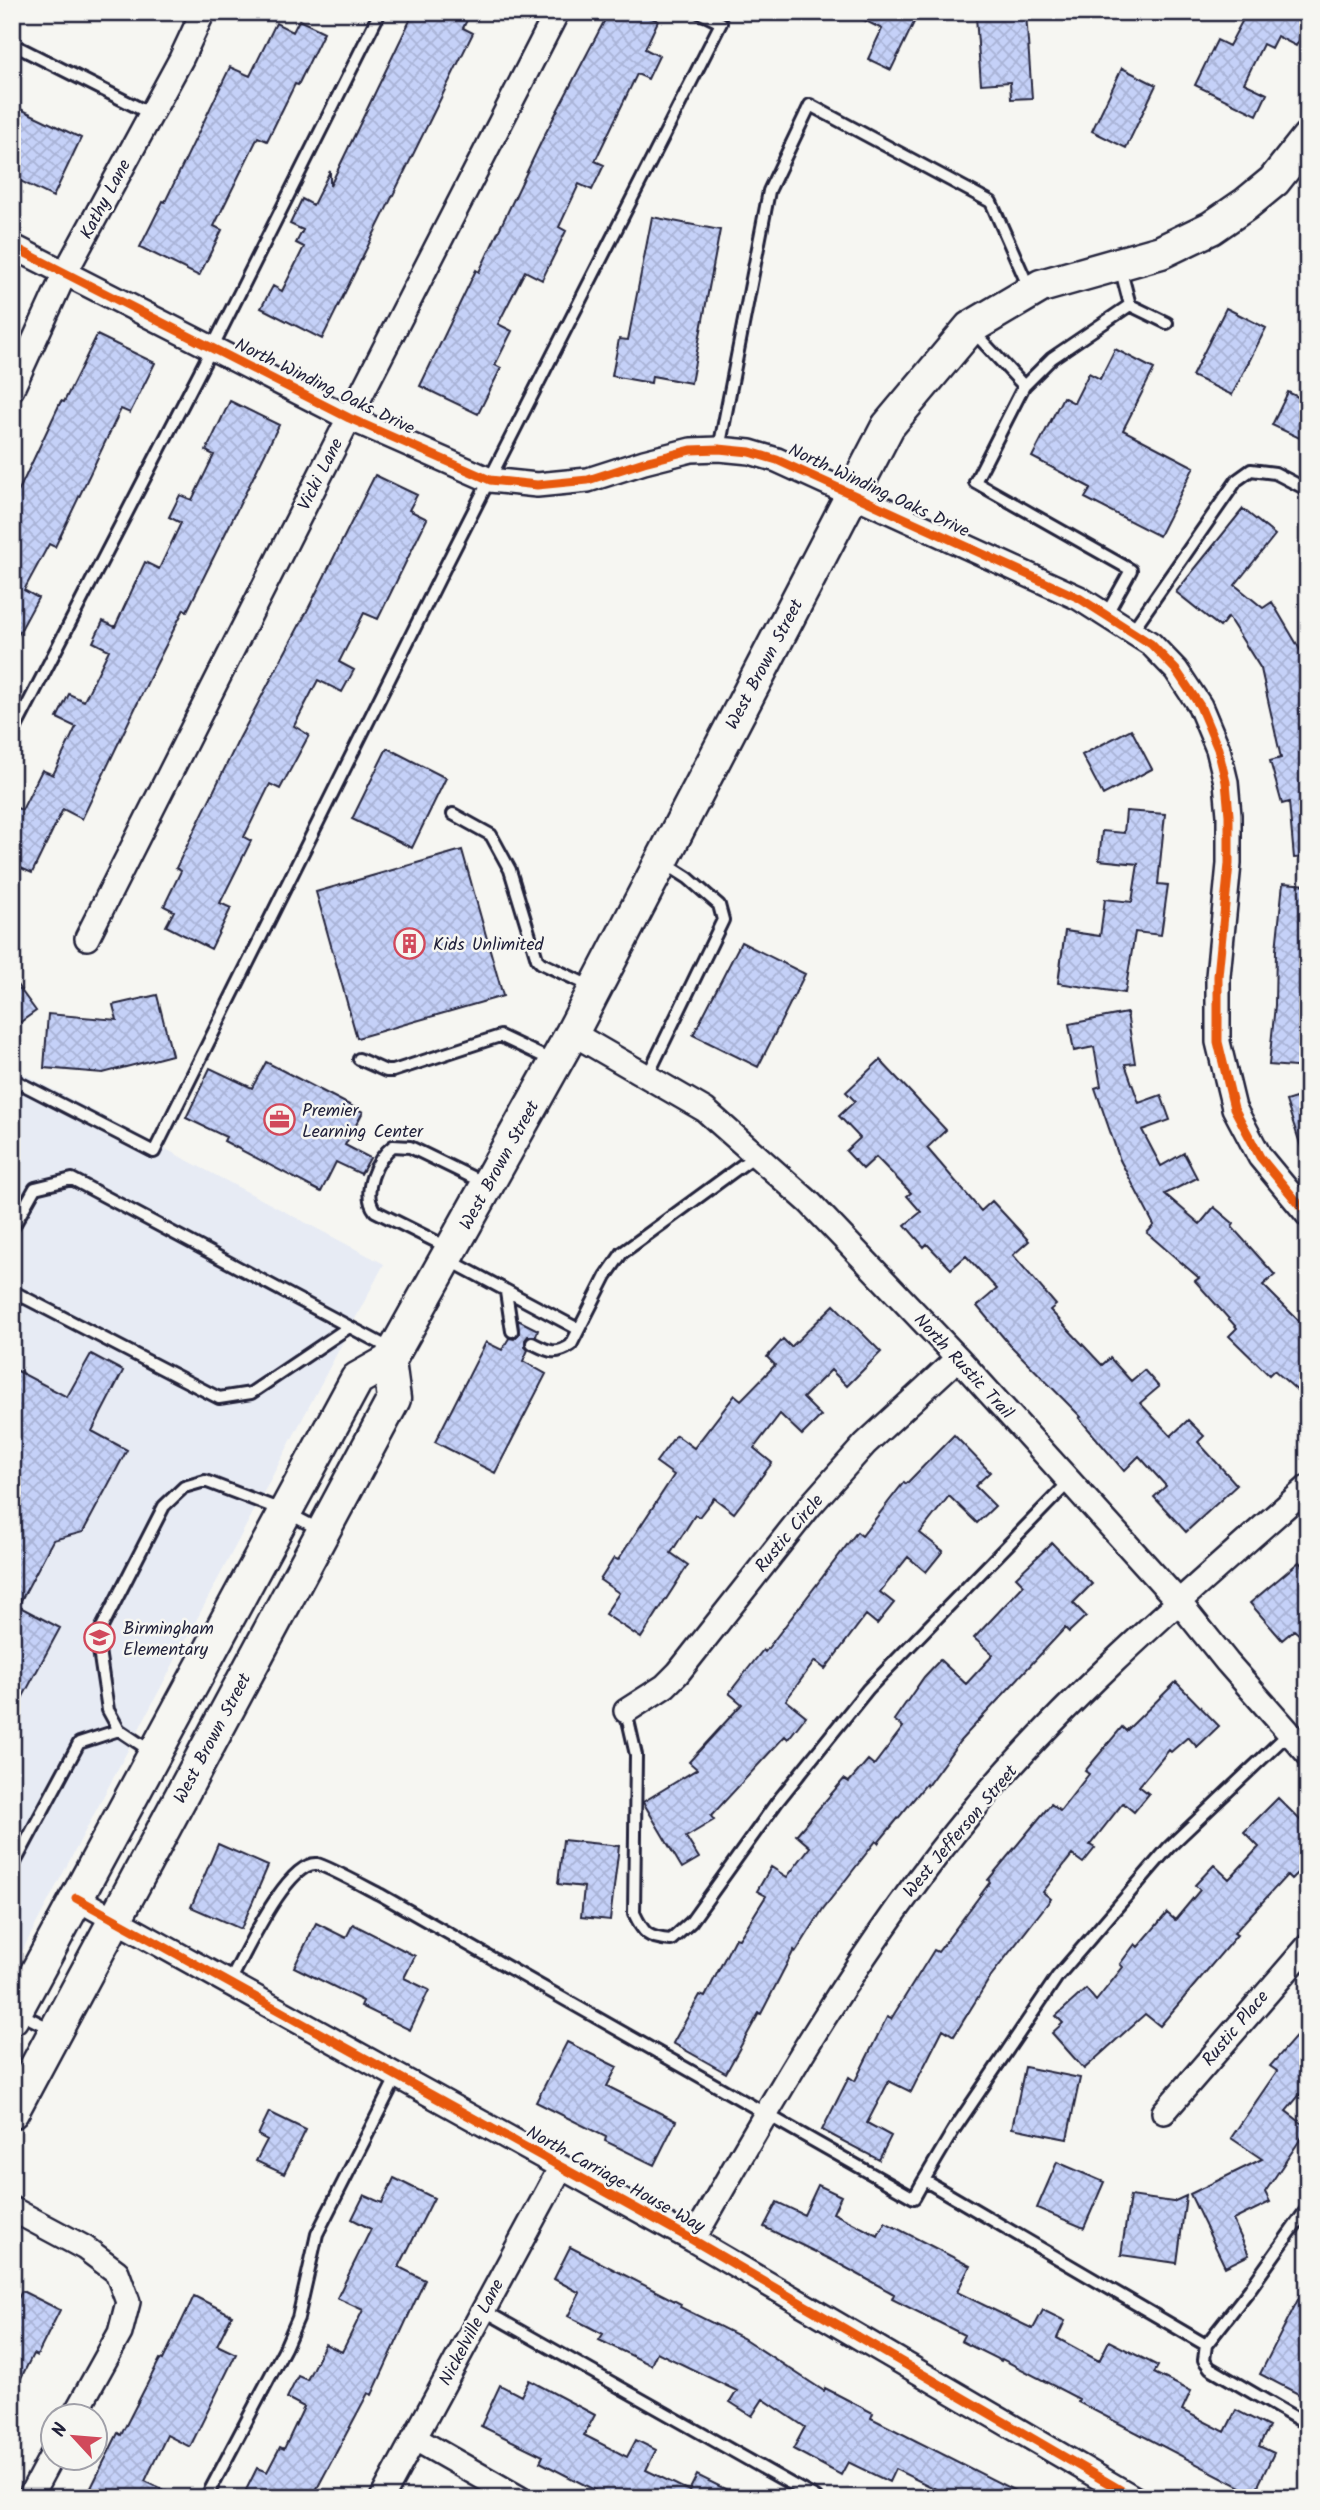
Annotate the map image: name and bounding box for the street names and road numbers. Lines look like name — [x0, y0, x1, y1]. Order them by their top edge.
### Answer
street label: Kathy Lane — [73, 154, 140, 245]
street label: North Winding Oaks Drive — [229, 331, 419, 444]
street label: Vicki Lane — [291, 433, 352, 516]
street label: North Winding Oaks Drive — [783, 437, 974, 546]
street label: West Brown Street — [719, 593, 812, 735]
street label: West Brown Street — [453, 1095, 548, 1236]
street label: North Rustic Trail — [906, 1307, 1020, 1427]
street label: Rustic Circle — [749, 1488, 832, 1580]
street label: West Brown Street — [167, 1667, 260, 1809]
street label: West Jefferson Street — [897, 1758, 1026, 1905]
street label: Rustic Place — [1195, 1984, 1277, 2074]
street label: North Carriage House Way — [520, 2119, 711, 2242]
street label: Nickelville Lane — [432, 2274, 513, 2391]

